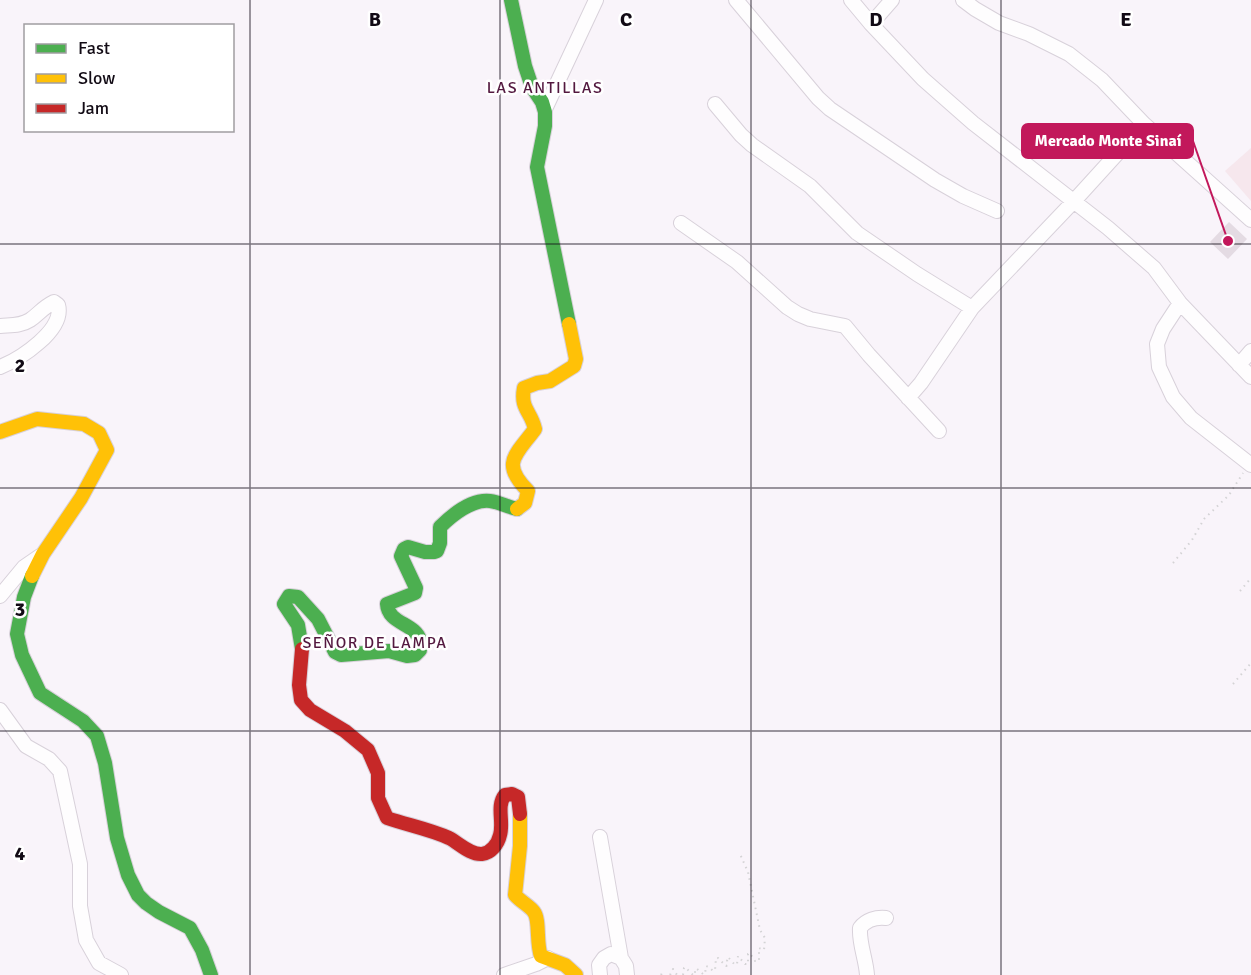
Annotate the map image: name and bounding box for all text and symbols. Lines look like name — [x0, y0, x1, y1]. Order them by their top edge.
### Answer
text: B — [369, 7, 381, 32]
text: C — [620, 7, 632, 32]
text: D — [869, 7, 883, 32]
text: E — [1120, 7, 1132, 32]
legend — [24, 24, 234, 132]
text: Fast — [78, 37, 110, 59]
text: Slow — [78, 67, 115, 89]
district label: LAS ANTILLAS — [487, 78, 603, 98]
text: Jam — [78, 97, 109, 119]
callout: Mercado Monte Sinaí — [1022, 124, 1193, 158]
text: Mercado Monte Sinaí — [1035, 131, 1182, 151]
text: 2 — [15, 353, 25, 378]
text: 3 — [15, 597, 25, 622]
district label: SEÑOR DE LAMPA — [302, 633, 448, 653]
text: 4 — [15, 841, 26, 866]

